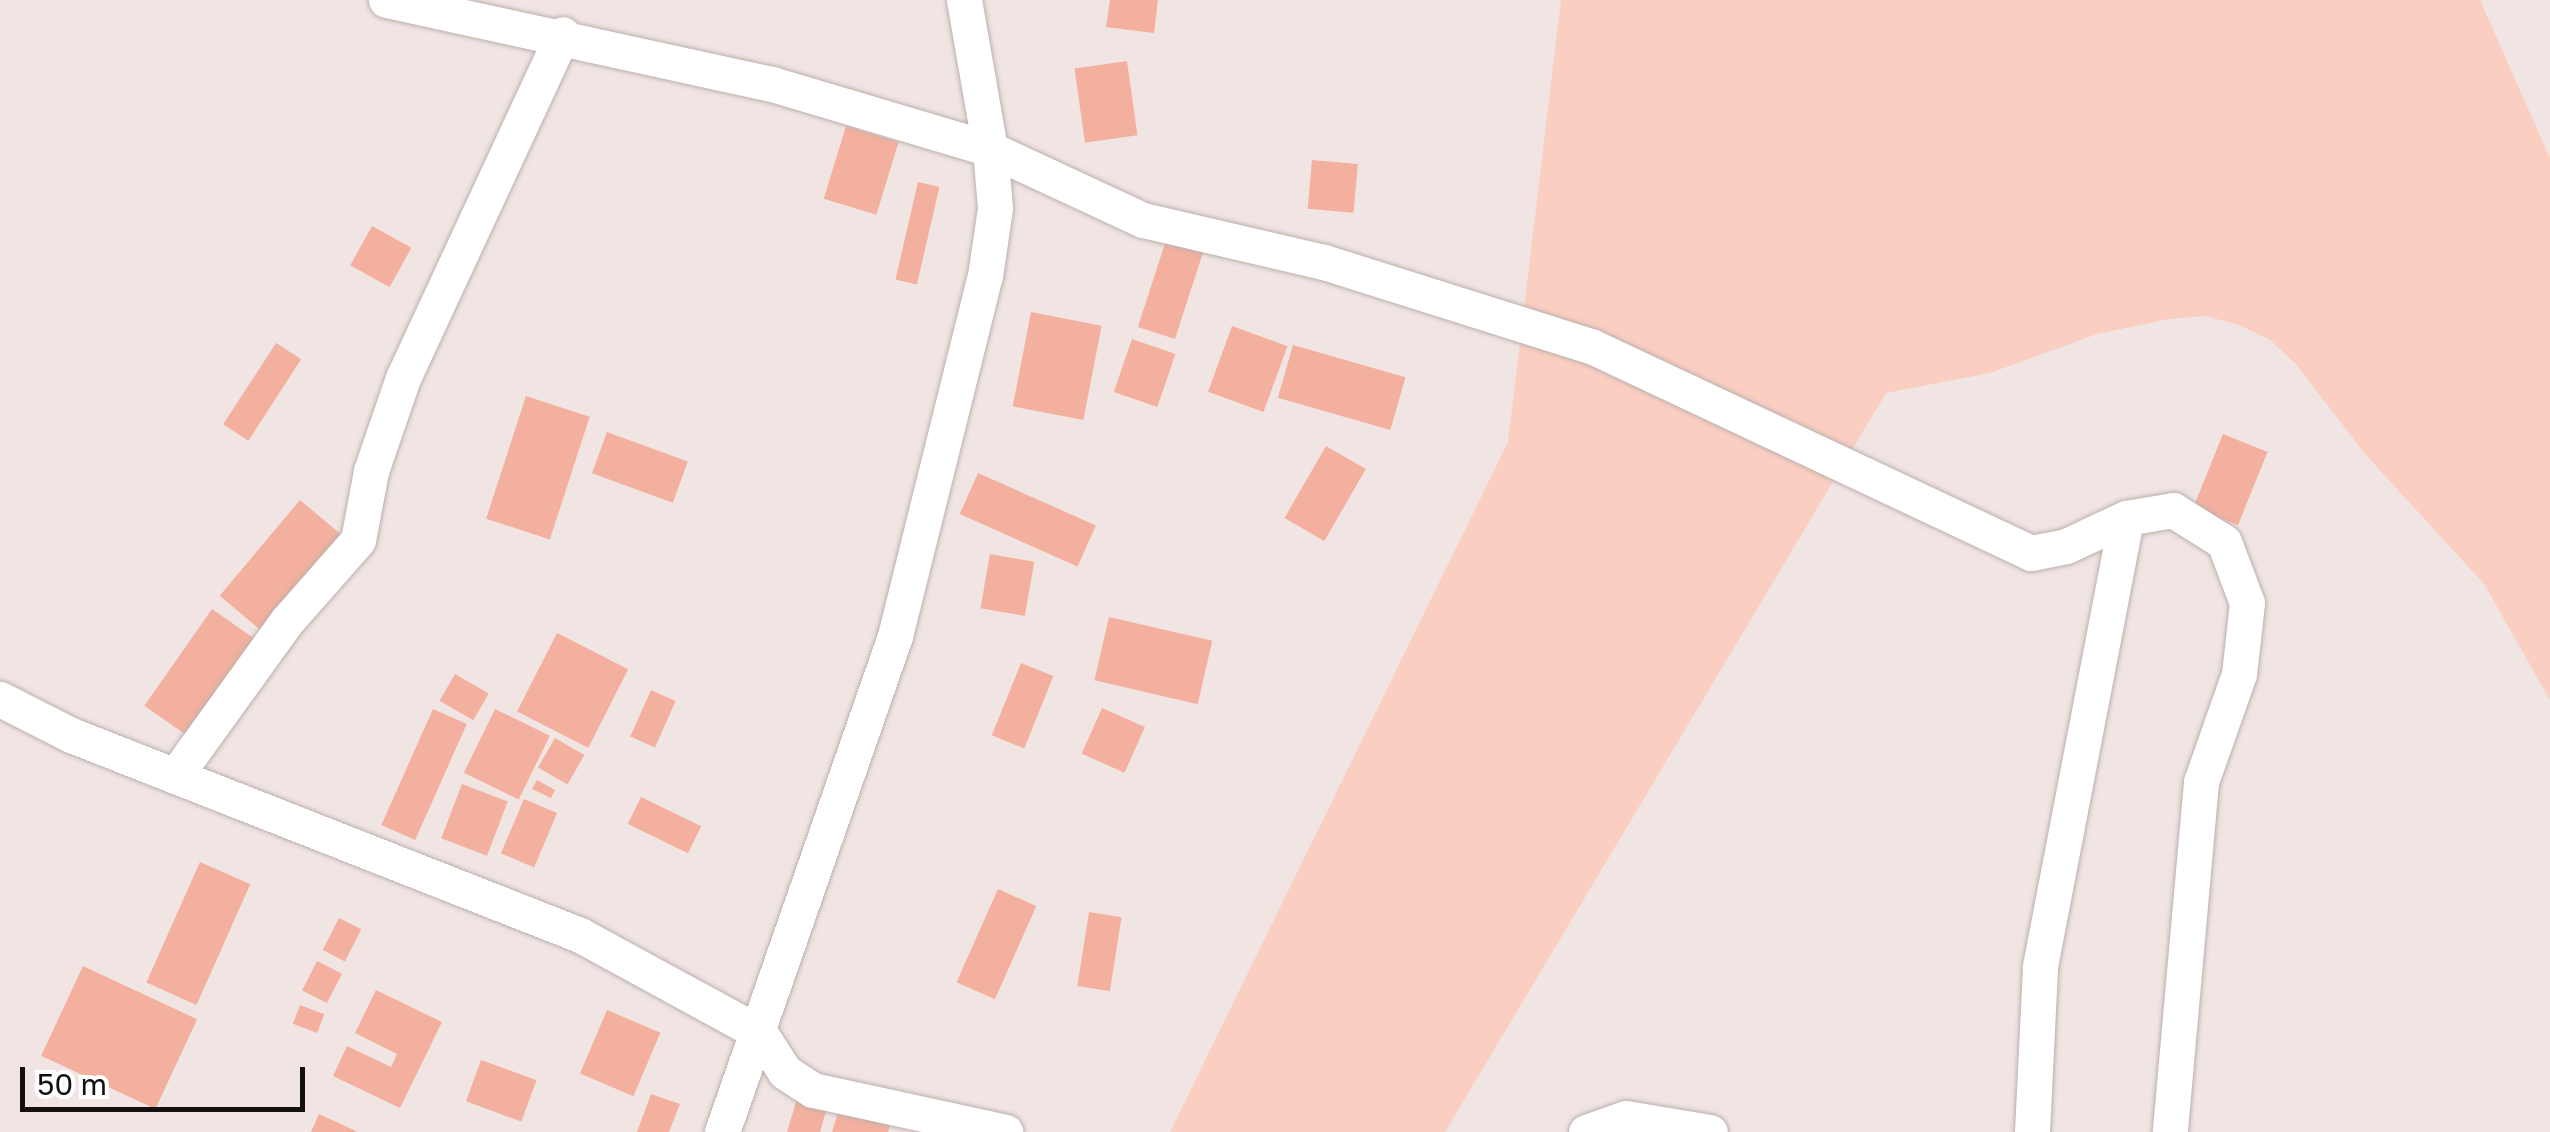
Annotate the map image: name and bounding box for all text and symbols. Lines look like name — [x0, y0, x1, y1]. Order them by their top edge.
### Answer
scale bar — [25, 1047, 310, 1109]
text: 50 m — [37, 1066, 107, 1102]

